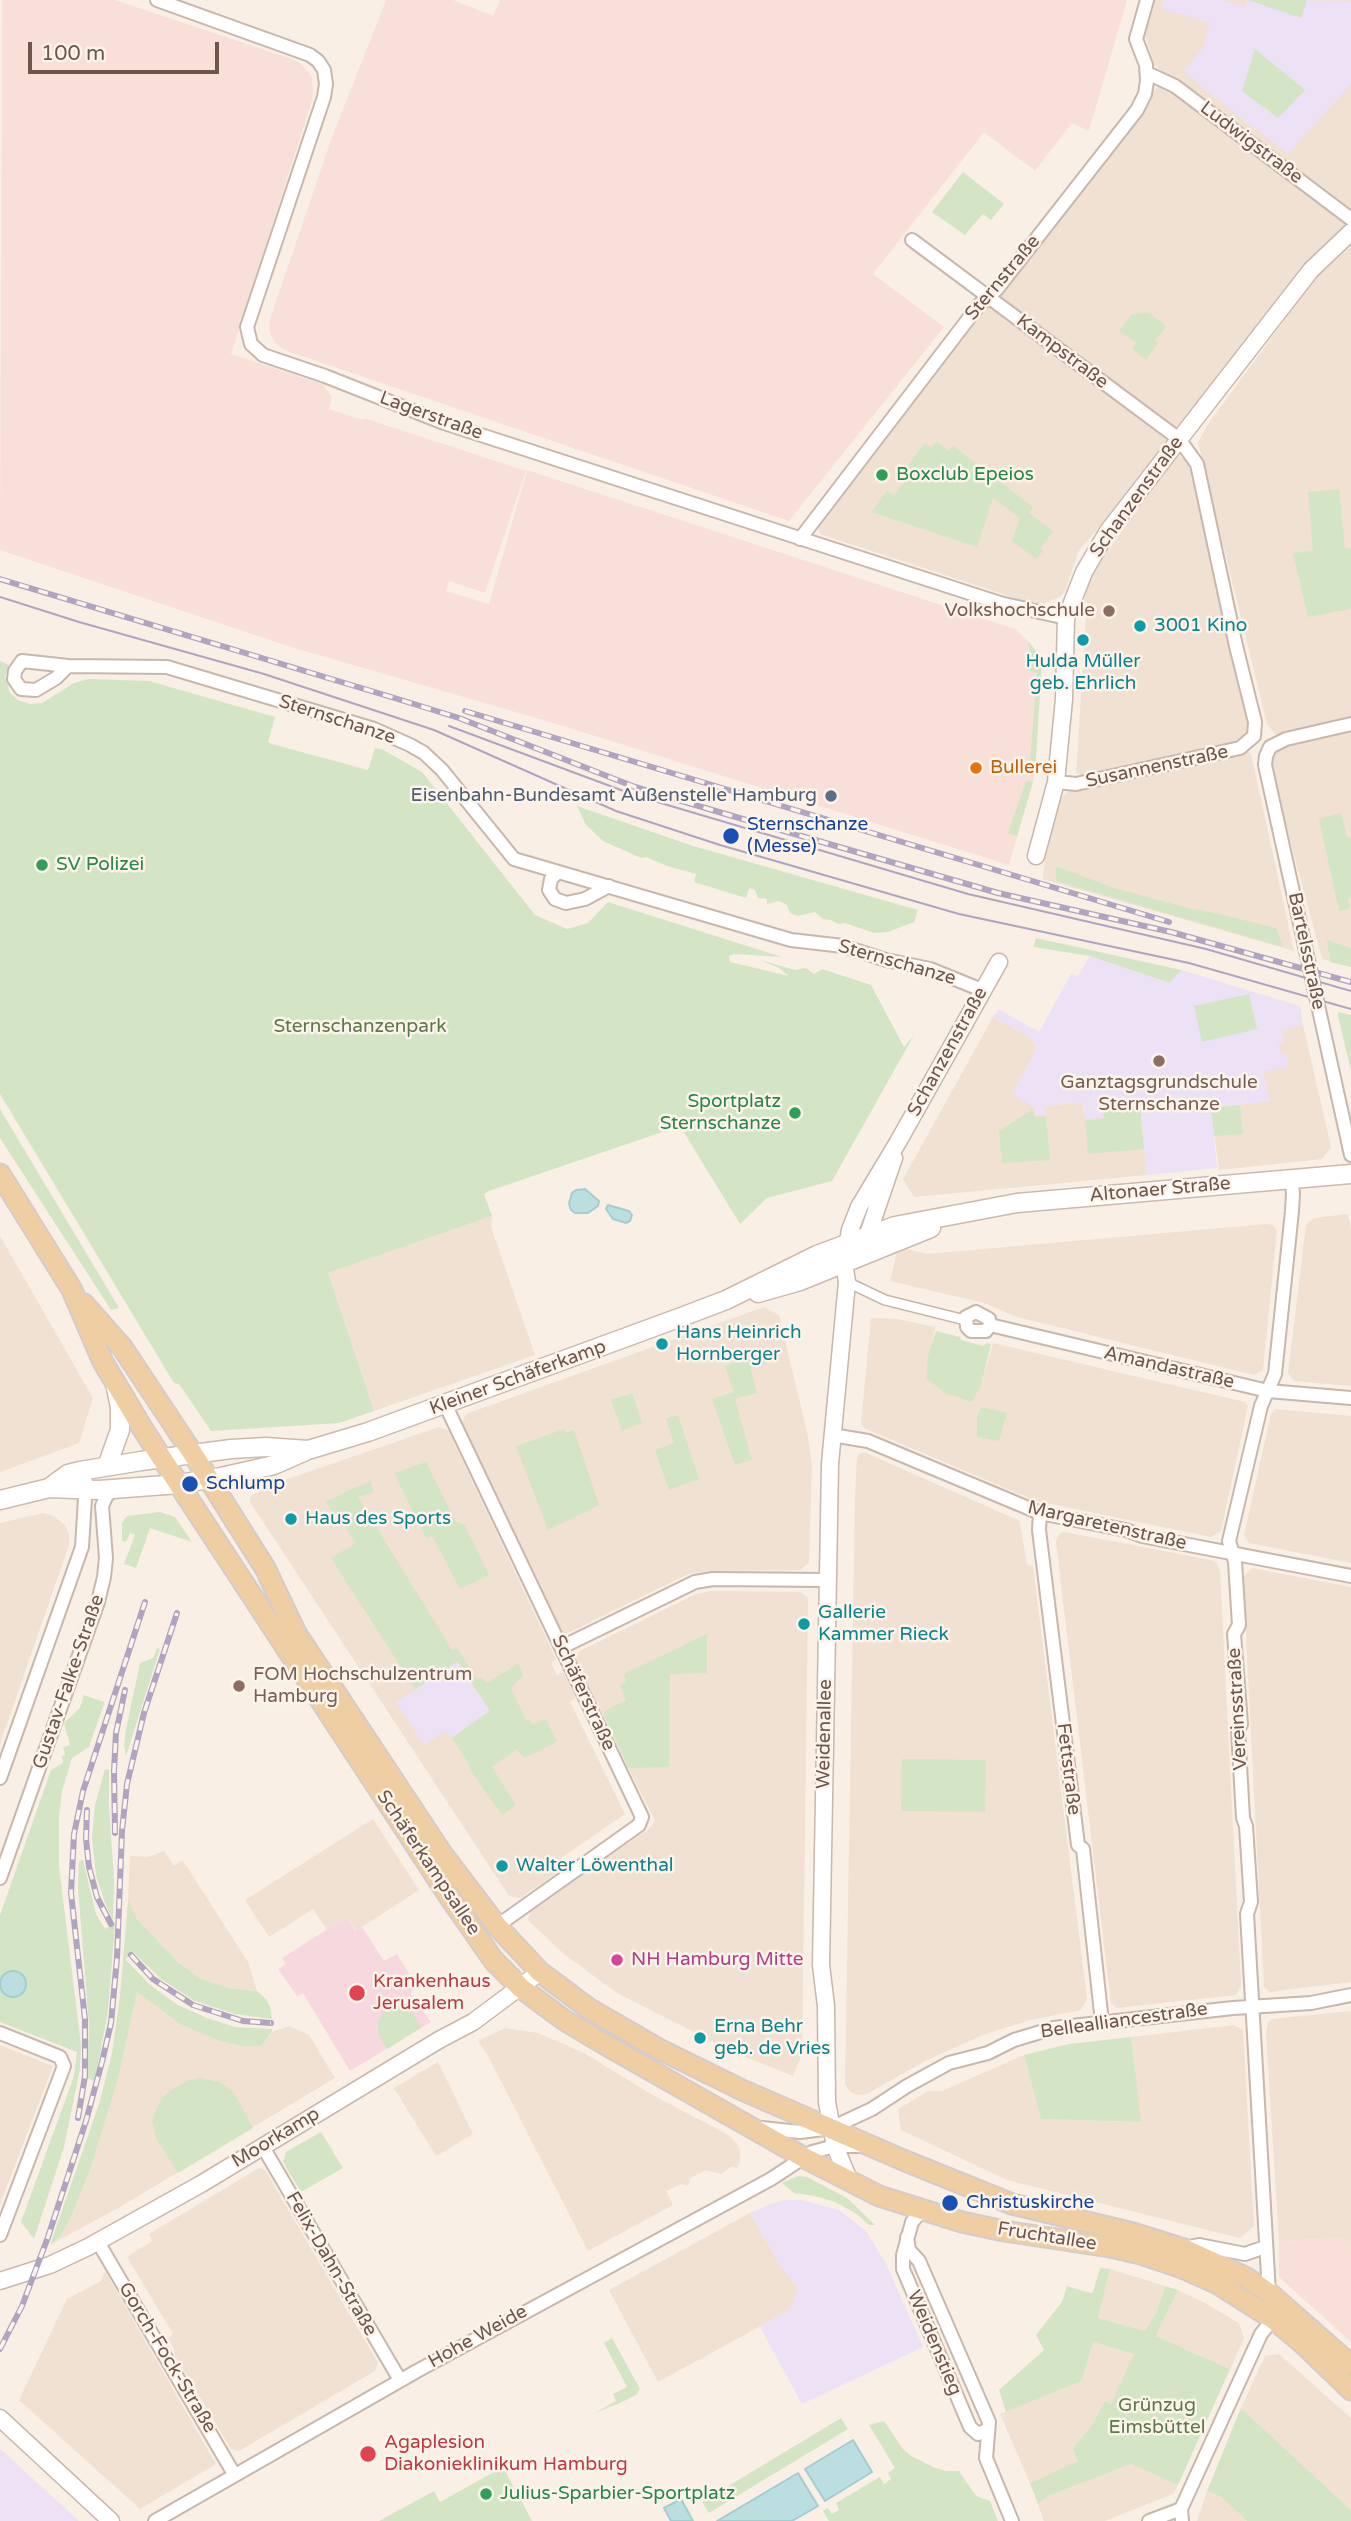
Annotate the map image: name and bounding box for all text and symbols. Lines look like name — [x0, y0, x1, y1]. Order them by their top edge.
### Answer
scale bar — [32, 28, 222, 72]
text: 100 m — [41, 41, 105, 66]
street label: Ludwigstraße — [1195, 97, 1307, 189]
street label: Sternstraße — [961, 231, 1045, 325]
street label: Kampstraße — [1011, 310, 1113, 394]
street label: Lagerstraße — [376, 387, 486, 445]
street label: Schanzenstraße — [1085, 432, 1189, 562]
place label: Boxclub Epeios — [896, 464, 1034, 486]
marker: Boxclub Epeios — [874, 467, 890, 483]
place label: Volkshochschule — [945, 600, 1095, 622]
marker: Volkshochschule — [1101, 603, 1117, 619]
place label: 3001 Kino — [1154, 615, 1247, 637]
marker: 3001 Kino — [1132, 618, 1148, 634]
marker: Hulda Müller geb. Ehrlich — [1075, 632, 1091, 648]
place label: Hulda Müller geb. Ehrlich — [1025, 651, 1141, 695]
street label: Sternschanze — [276, 690, 398, 750]
street label: Susannenstraße — [1084, 741, 1230, 793]
place label: Bullerei — [990, 757, 1057, 779]
marker: Bullerei — [968, 760, 984, 776]
place label: Eisenbahn-Bundesamt Außenstelle Hamburg — [411, 785, 817, 807]
marker: Eisenbahn-Bundesamt Außenstelle Hamburg — [823, 788, 839, 804]
place label: Sternschanze (Messe) — [747, 814, 868, 858]
marker: Sternschanze (Messe) — [721, 826, 741, 846]
place label: SV Polizei — [56, 854, 144, 876]
marker: SV Polizei — [34, 857, 50, 873]
street label: Bartelsstraße — [1282, 890, 1330, 1012]
street label: Sternschanze — [836, 935, 958, 991]
street label: Schanzenstraße — [903, 984, 993, 1120]
park label: Sternschanzenpark — [273, 1016, 447, 1038]
marker: Ganztagsgrundschule Sternschanze — [1151, 1053, 1167, 1069]
place label: Ganztagsgrundschule Sternschanze — [1060, 1072, 1258, 1116]
place label: Sportplatz Sternschanze — [660, 1091, 781, 1135]
marker: Sportplatz Sternschanze — [787, 1105, 803, 1121]
street label: Altonaer Straße — [1089, 1172, 1231, 1208]
place label: Hans Heinrich Hornberger — [676, 1322, 801, 1366]
street label: Kleiner Schäferkamp — [427, 1335, 609, 1421]
marker: Hans Heinrich Hornberger — [654, 1336, 670, 1352]
street label: Amandastraße — [1102, 1342, 1236, 1394]
place label: Schlump — [206, 1473, 285, 1495]
marker: Schlump — [180, 1474, 200, 1494]
street label: Margaretenstraße — [1025, 1497, 1189, 1555]
place label: Haus des Sports — [305, 1508, 451, 1530]
marker: Haus des Sports — [283, 1511, 299, 1527]
street label: Gustav-Falke-Straße — [28, 1592, 110, 1772]
place label: Gallerie Kammer Rieck — [818, 1602, 949, 1646]
marker: Gallerie Kammer Rieck — [796, 1616, 812, 1632]
street label: Schäferstraße — [546, 1631, 620, 1755]
street label: Vereinsstraße — [1223, 1647, 1253, 1771]
place label: FOM Hochschulzentrum Hamburg — [253, 1664, 472, 1708]
marker: FOM Hochschulzentrum Hamburg — [231, 1678, 247, 1694]
street label: Weidenallee — [813, 1679, 837, 1789]
street label: Fettstraße — [1051, 1722, 1085, 1816]
street label: Schäferkampsallee — [371, 1786, 485, 1940]
place label: Walter Löwenthal — [516, 1855, 674, 1877]
marker: Walter Löwenthal — [494, 1858, 510, 1874]
place label: NH Hamburg Mitte — [631, 1949, 804, 1971]
marker: NH Hamburg Mitte — [609, 1952, 625, 1968]
place label: Krankenhaus Jerusalem — [373, 1971, 491, 2015]
marker: Krankenhaus Jerusalem — [347, 1983, 367, 2003]
street label: Bellealliancestraße — [1039, 1998, 1209, 2044]
place label: Erna Behr geb. de Vries — [714, 2016, 830, 2060]
marker: Erna Behr geb. de Vries — [692, 2030, 708, 2046]
street label: Moorkamp — [228, 2103, 324, 2173]
street label: Felix-Dahn-Straße — [280, 2188, 382, 2340]
place label: Christuskirche — [966, 2192, 1094, 2214]
marker: Christuskirche — [940, 2193, 960, 2213]
street label: Fruchtallee — [996, 2218, 1098, 2256]
street label: Gorch-Fock-Straße — [113, 2279, 221, 2437]
street label: Weidenstieg — [902, 2287, 966, 2399]
street label: Hohe Weide — [425, 2300, 531, 2374]
park label: Grünzug Eimsbüttel — [1109, 2395, 1205, 2439]
place label: Agaplesion Diakonieklinikum Hamburg — [384, 2432, 628, 2476]
marker: Agaplesion Diakonieklinikum Hamburg — [358, 2444, 378, 2464]
place label: Julius-Sparbier-Sportplatz — [500, 2483, 735, 2505]
marker: Julius-Sparbier-Sportplatz — [478, 2486, 494, 2502]

